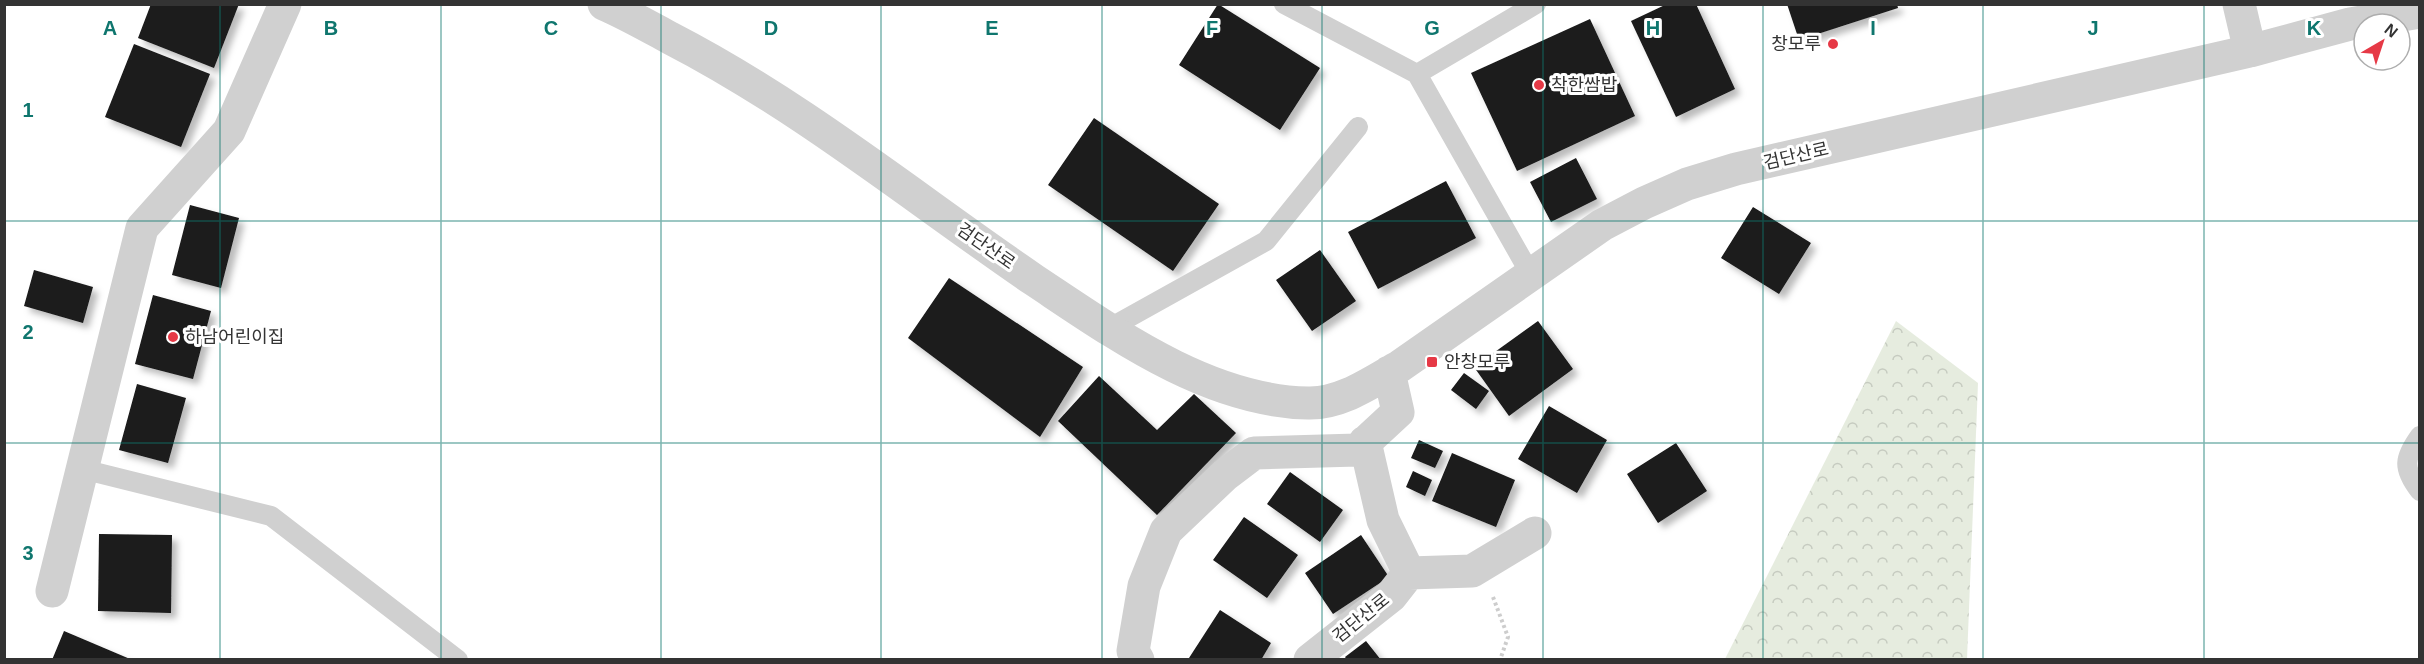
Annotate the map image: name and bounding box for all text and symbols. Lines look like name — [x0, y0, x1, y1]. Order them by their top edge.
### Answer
north arrow — [2352, 12, 2412, 72]
text: A — [103, 17, 117, 39]
text: B — [324, 17, 338, 39]
text: C — [544, 17, 558, 39]
text: D — [764, 17, 778, 39]
text: E — [985, 17, 999, 39]
text: F — [1206, 17, 1218, 39]
text: G — [1424, 17, 1440, 39]
text: H — [1646, 17, 1660, 39]
text: I — [1870, 17, 1876, 39]
text: J — [2087, 17, 2099, 39]
text: K — [2307, 17, 2322, 39]
text: N — [2381, 20, 2401, 41]
place label: 창모루 — [1771, 34, 1821, 54]
marker: 창모루 — [1826, 37, 1840, 51]
place label: 착한쌈밥 — [1551, 75, 1617, 95]
marker: 착한쌈밥 — [1532, 78, 1546, 92]
text: 1 — [22, 99, 34, 121]
street label: 검단산로 — [1761, 139, 1831, 173]
street label: 검단산로 — [953, 219, 1019, 273]
text: 2 — [22, 321, 34, 343]
place label: 하남어린이집 — [185, 327, 284, 347]
marker: 하남어린이집 — [166, 330, 180, 344]
place label: 안창모루 — [1444, 352, 1510, 372]
marker: 안창모루 — [1425, 355, 1439, 369]
text: 3 — [22, 542, 34, 564]
street label: 검단산로 — [1329, 589, 1393, 647]

